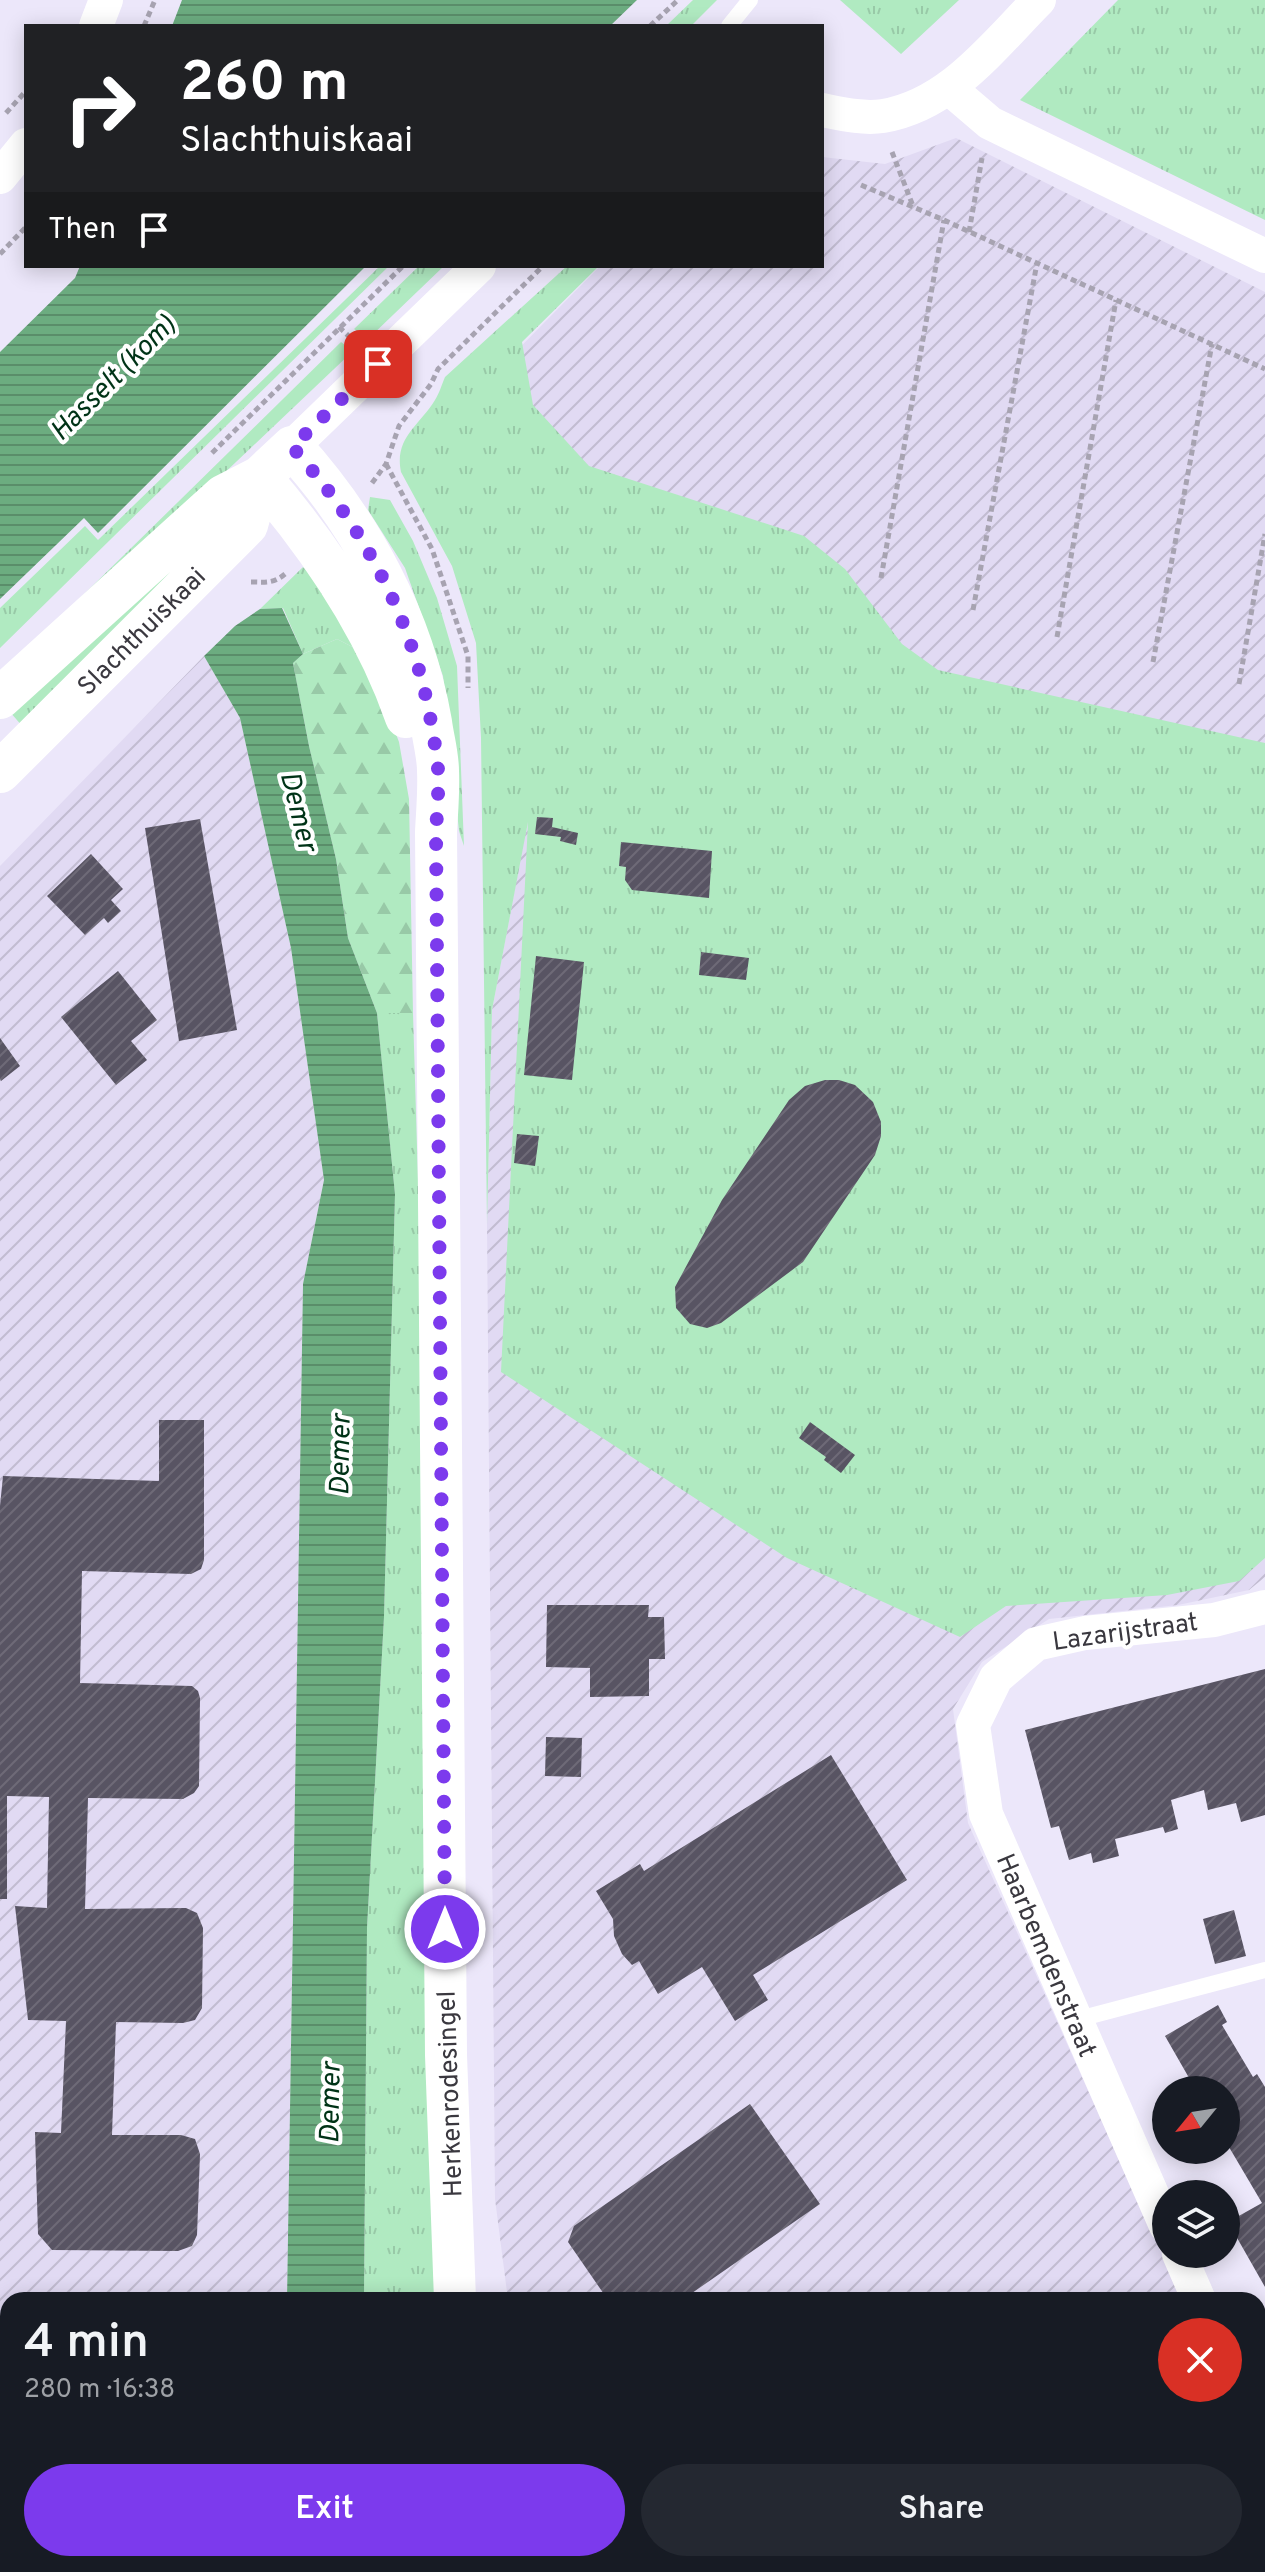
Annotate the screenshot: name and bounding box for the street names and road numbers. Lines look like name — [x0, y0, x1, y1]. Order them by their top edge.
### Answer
street label: Slachthuiskaai — [72, 562, 214, 704]
street label: Lazarijstraat — [1050, 1607, 1200, 1660]
street label: Haarbemdenstraat — [987, 1849, 1102, 2063]
street label: Herkenrodesingel — [431, 1990, 472, 2198]

